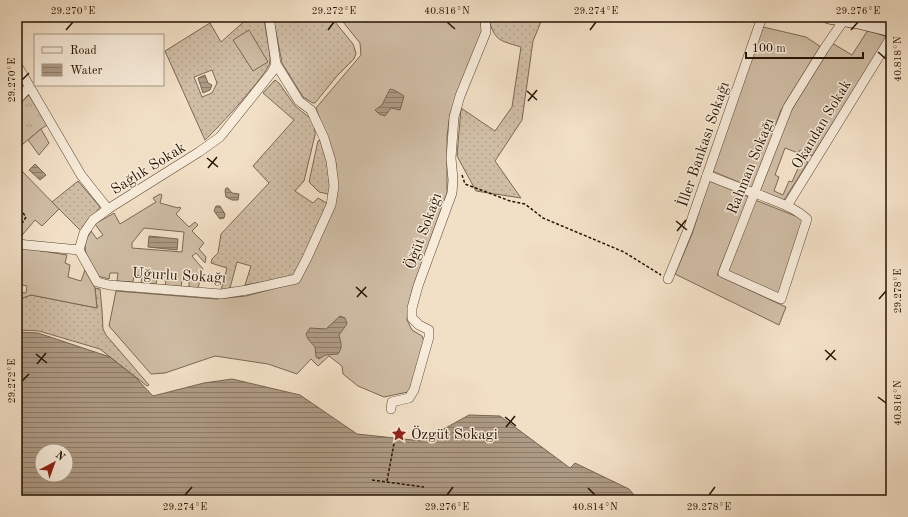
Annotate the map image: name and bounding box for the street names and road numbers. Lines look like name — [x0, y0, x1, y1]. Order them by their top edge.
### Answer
street label: Okandan Sokak — [790, 77, 855, 172]
street label: İller Bankası Sokağı — [673, 79, 733, 209]
street label: Rahman Sokağı — [725, 116, 777, 217]
street label: Sağlık Sokak — [109, 140, 189, 198]
street label: Öğüt Sokağı — [401, 190, 445, 272]
street label: Uğurlu Sokağı — [131, 267, 226, 286]

